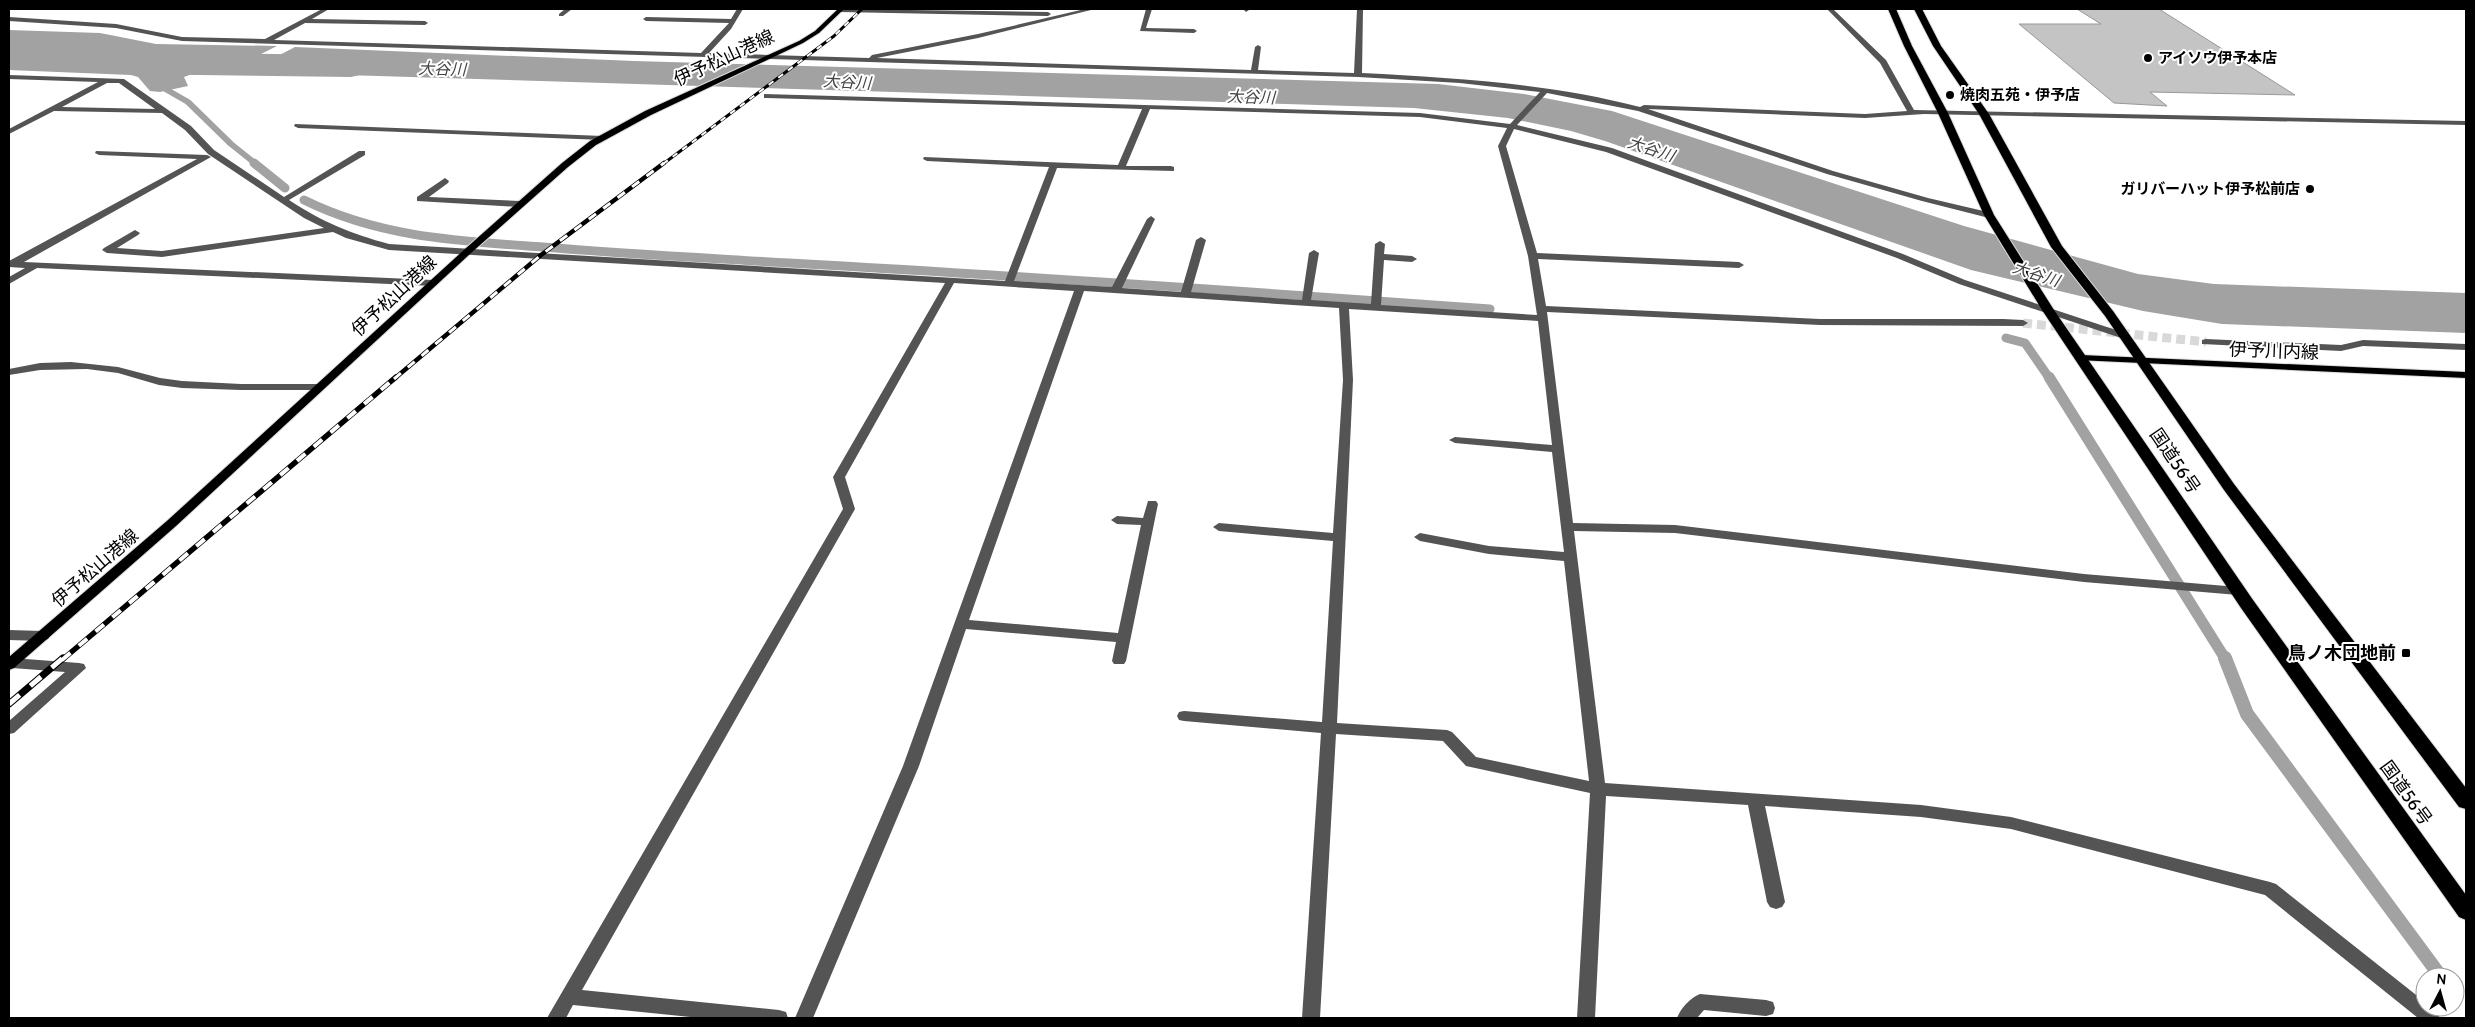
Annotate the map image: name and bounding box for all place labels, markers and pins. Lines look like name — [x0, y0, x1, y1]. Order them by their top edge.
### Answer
place label: アイソウ伊予本店 — [2158, 49, 2277, 67]
marker: アイソウ伊予本店 — [2142, 52, 2154, 64]
place label: 焼肉五苑・伊予店 — [1960, 86, 2080, 104]
marker: 焼肉五苑・伊予店 — [1944, 89, 1956, 101]
place label: ガリバーハット伊予松前店 — [2120, 180, 2300, 198]
marker: ガリバーハット伊予松前店 — [2304, 183, 2316, 195]
place label: 鳥ノ木団地前 — [2288, 642, 2396, 664]
marker: 鳥ノ木団地前 — [2400, 647, 2412, 659]

